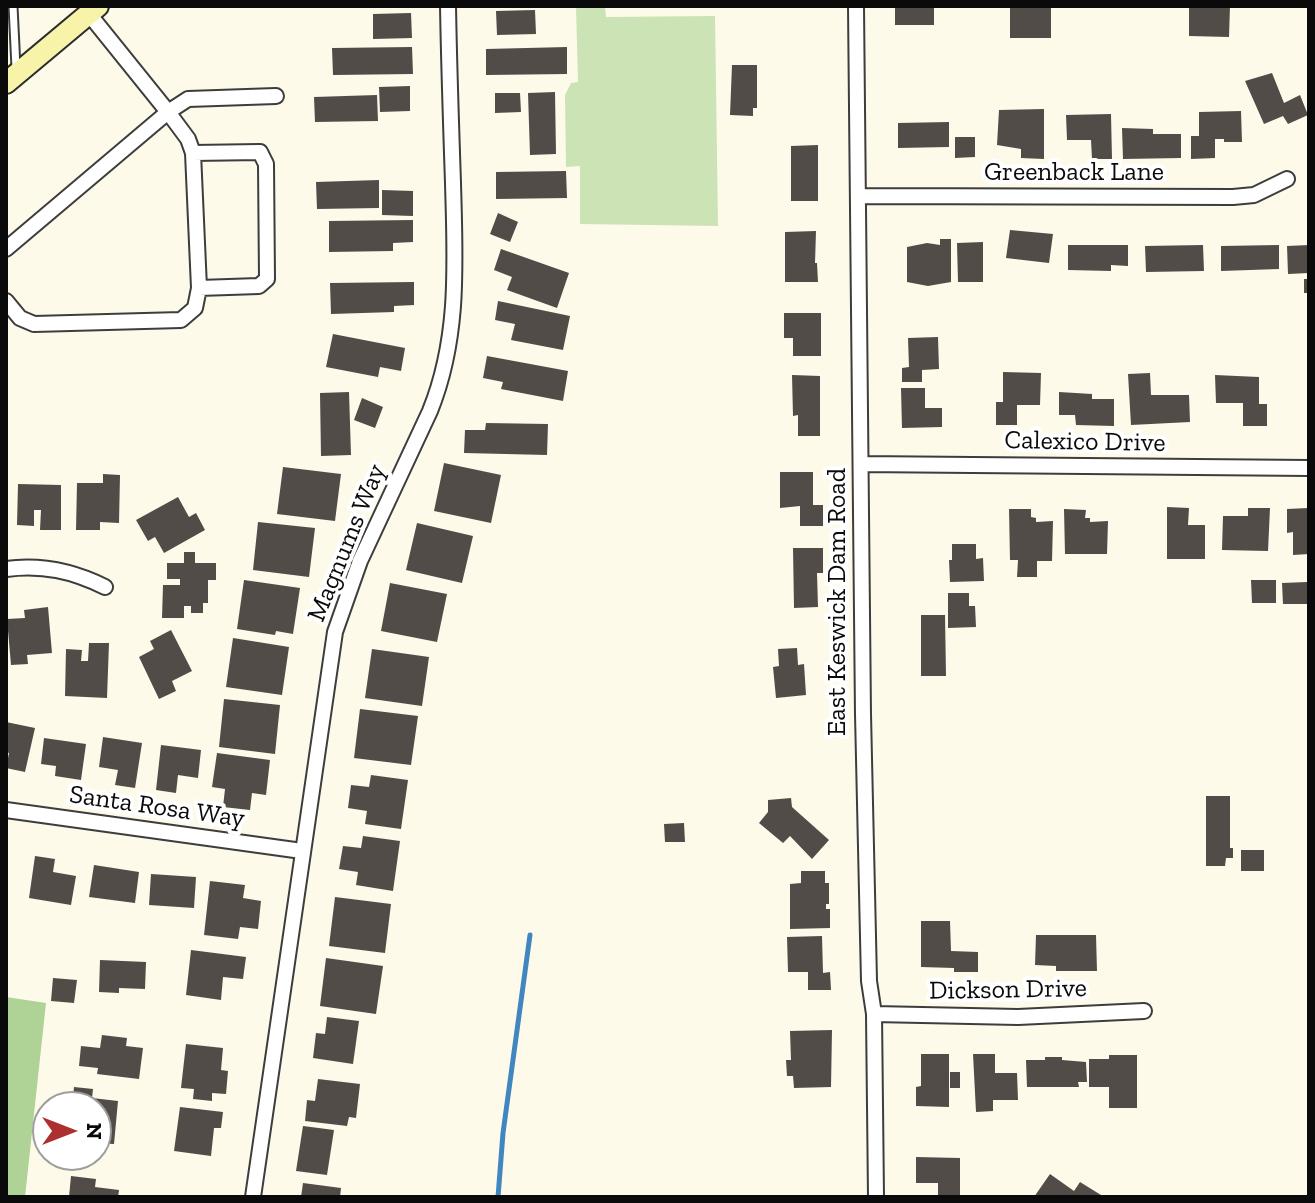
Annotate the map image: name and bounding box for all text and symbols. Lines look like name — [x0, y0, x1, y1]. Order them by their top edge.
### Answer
street label: Greenback Lane — [984, 157, 1164, 189]
street label: Calexico Drive — [1004, 425, 1166, 459]
street label: Magnums Way — [301, 460, 393, 626]
street label: East Keswick Dam Road — [822, 468, 854, 736]
street label: Santa Rosa Way — [67, 779, 247, 835]
street label: Dickson Drive — [929, 973, 1087, 1007]
north arrow — [32, 1091, 112, 1171]
text: N — [81, 1123, 108, 1139]

